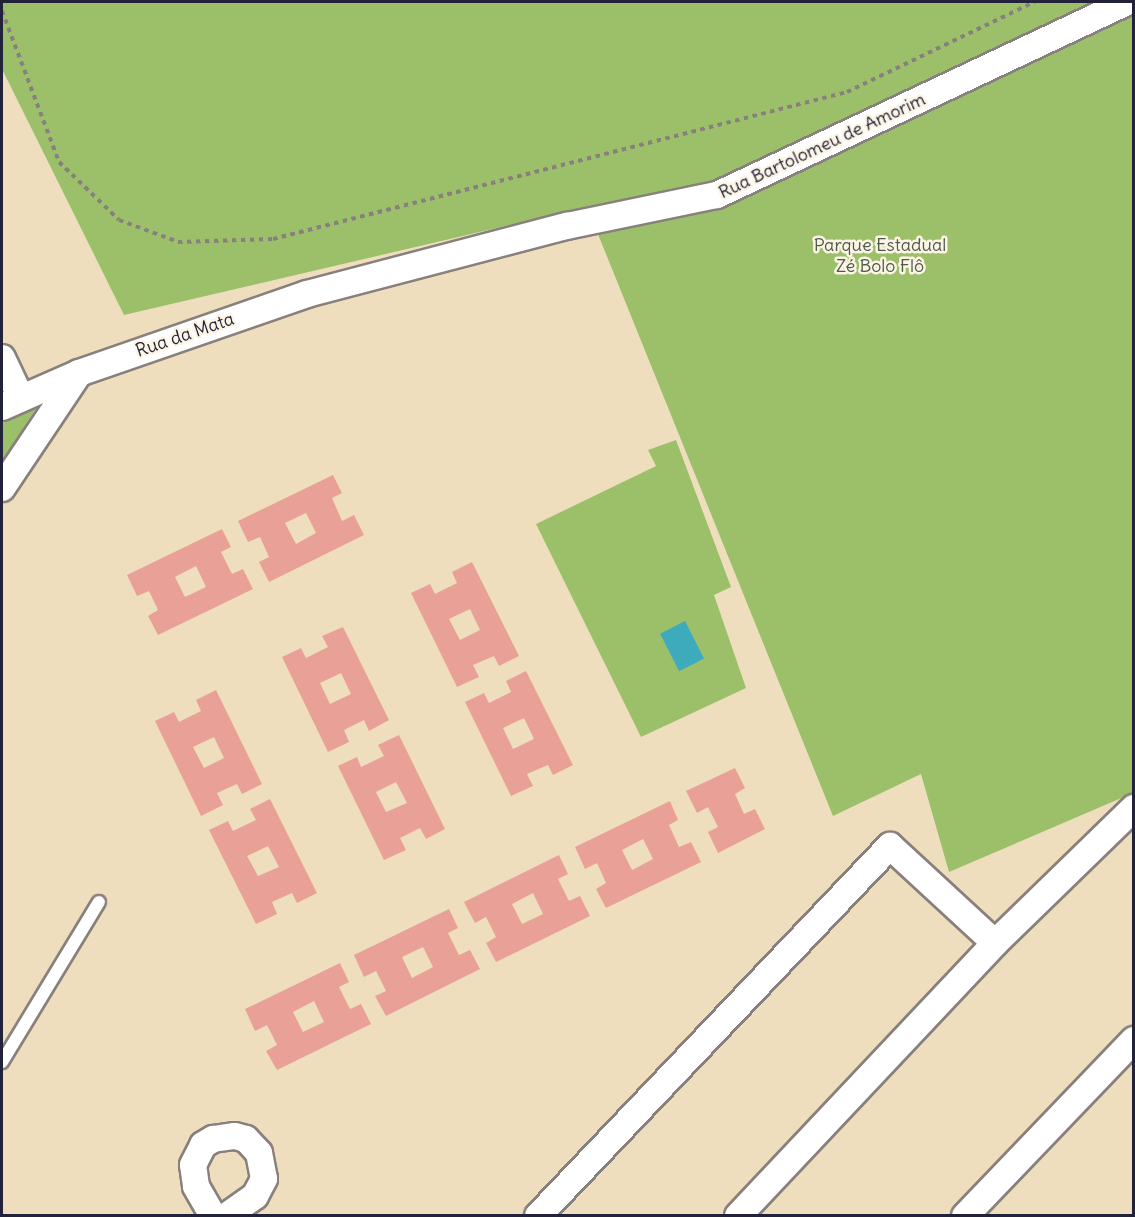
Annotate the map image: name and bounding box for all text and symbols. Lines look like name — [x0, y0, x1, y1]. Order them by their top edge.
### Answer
street label: Rua Bartolomeu de Amorim — [715, 89, 929, 203]
park label: Parque Estadual Zé Bolo Flô — [814, 235, 946, 278]
street label: Rua da Mata — [133, 308, 237, 362]

